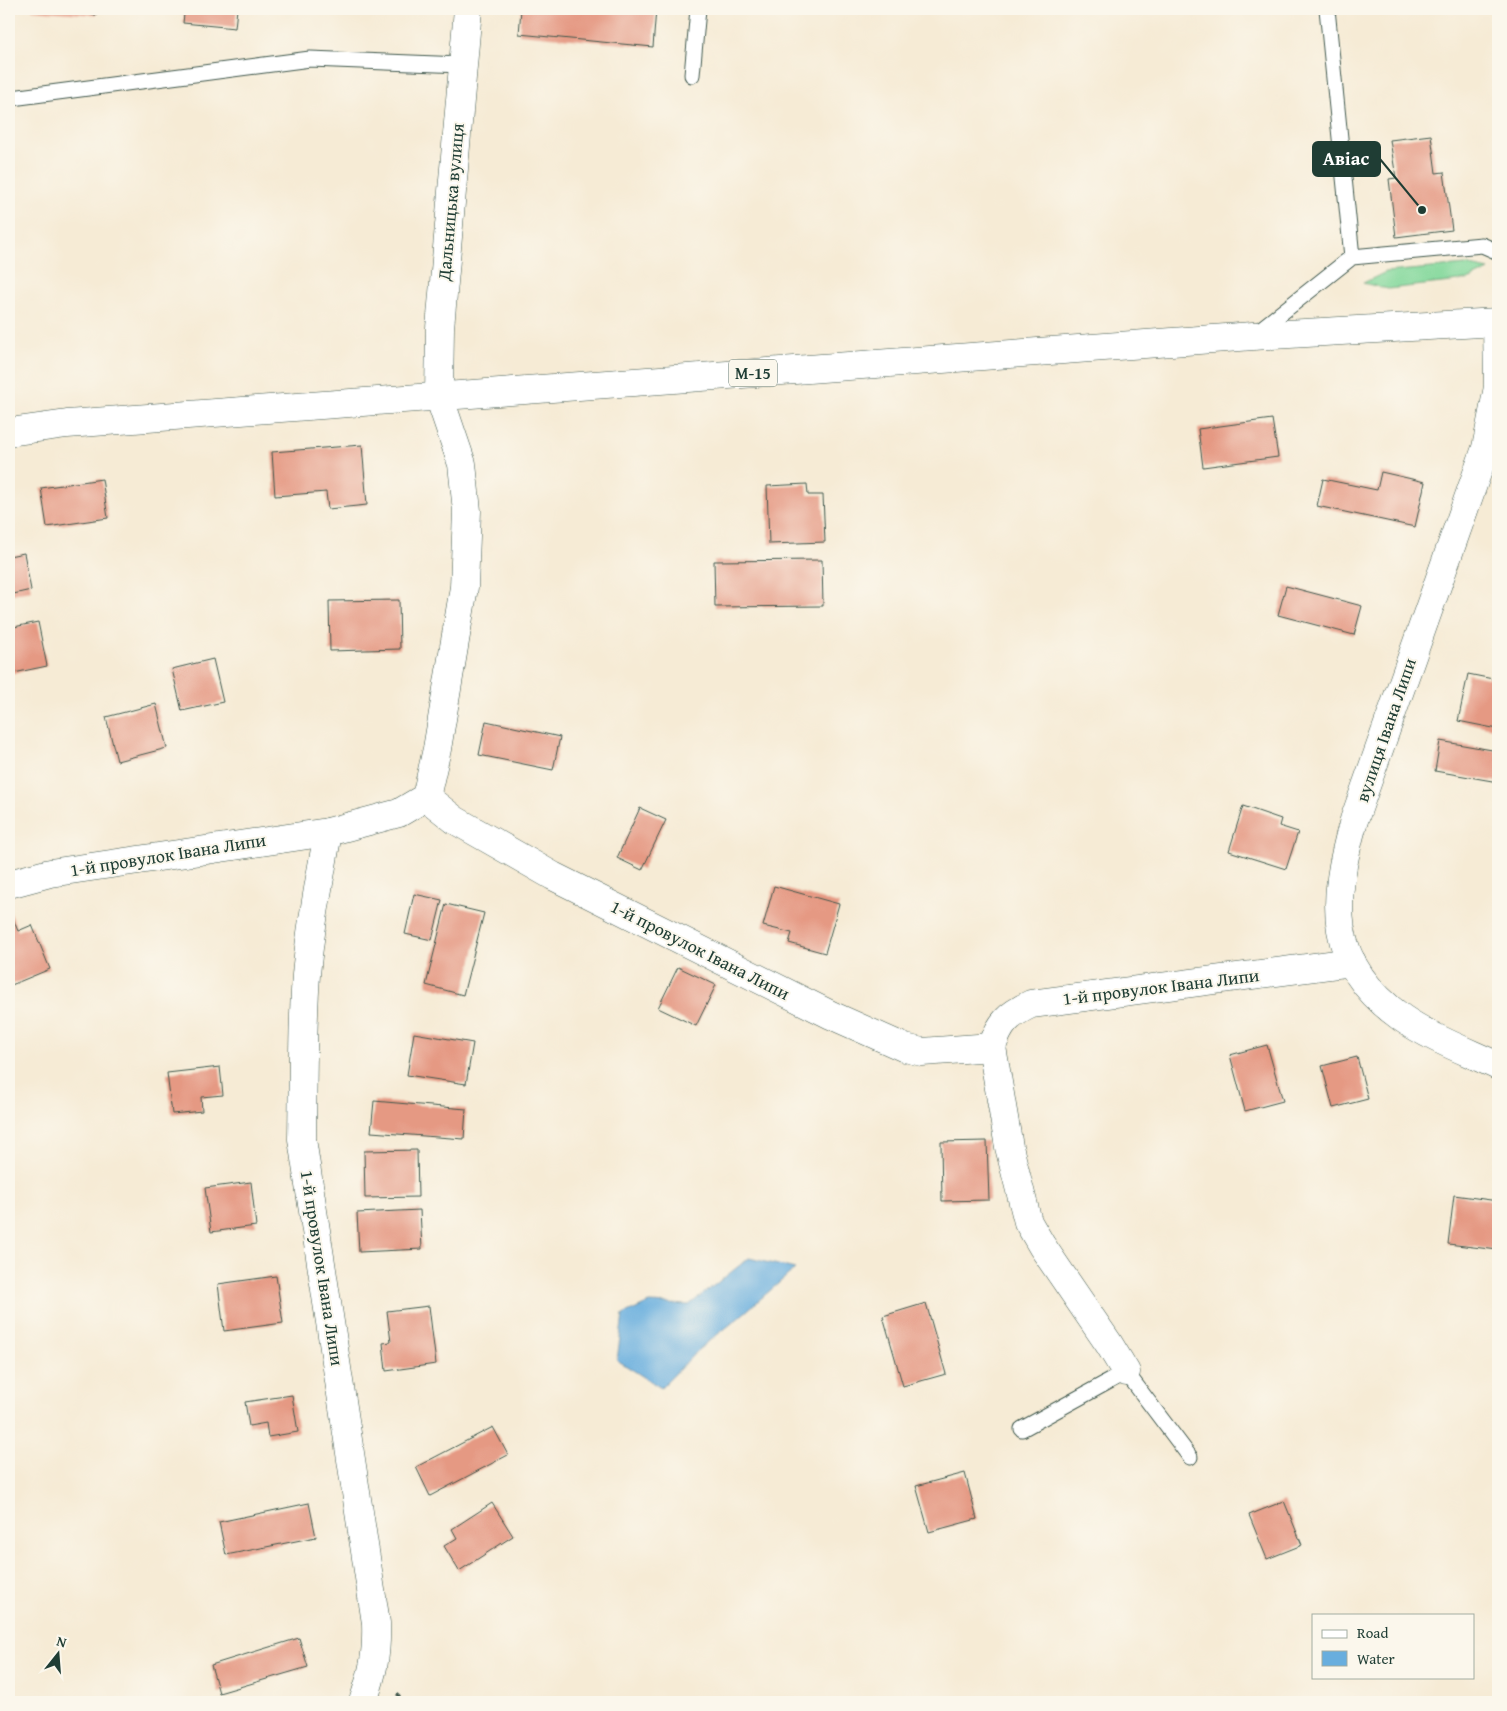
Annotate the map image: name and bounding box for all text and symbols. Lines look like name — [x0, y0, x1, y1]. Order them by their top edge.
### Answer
street label: Дальницька вулиця — [430, 122, 471, 283]
callout: Авіас — [1313, 142, 1380, 176]
text: Авіас — [1323, 144, 1369, 172]
road number: М-15 — [729, 359, 777, 386]
street label: вулиця Івана Липи — [1348, 654, 1423, 805]
street label: 1-й провулок Івана Липи — [68, 826, 268, 883]
street label: 1-й провулок Івана Липи — [606, 893, 795, 1007]
street label: 1-й провулок Івана Липи — [1061, 961, 1261, 1012]
street label: 1-й провулок Івана Липи — [294, 1168, 351, 1368]
legend — [1312, 1614, 1474, 1678]
text: Road — [1357, 1622, 1388, 1643]
north arrow — [32, 1628, 82, 1678]
text: N — [54, 1631, 70, 1653]
text: Water — [1357, 1648, 1395, 1669]

